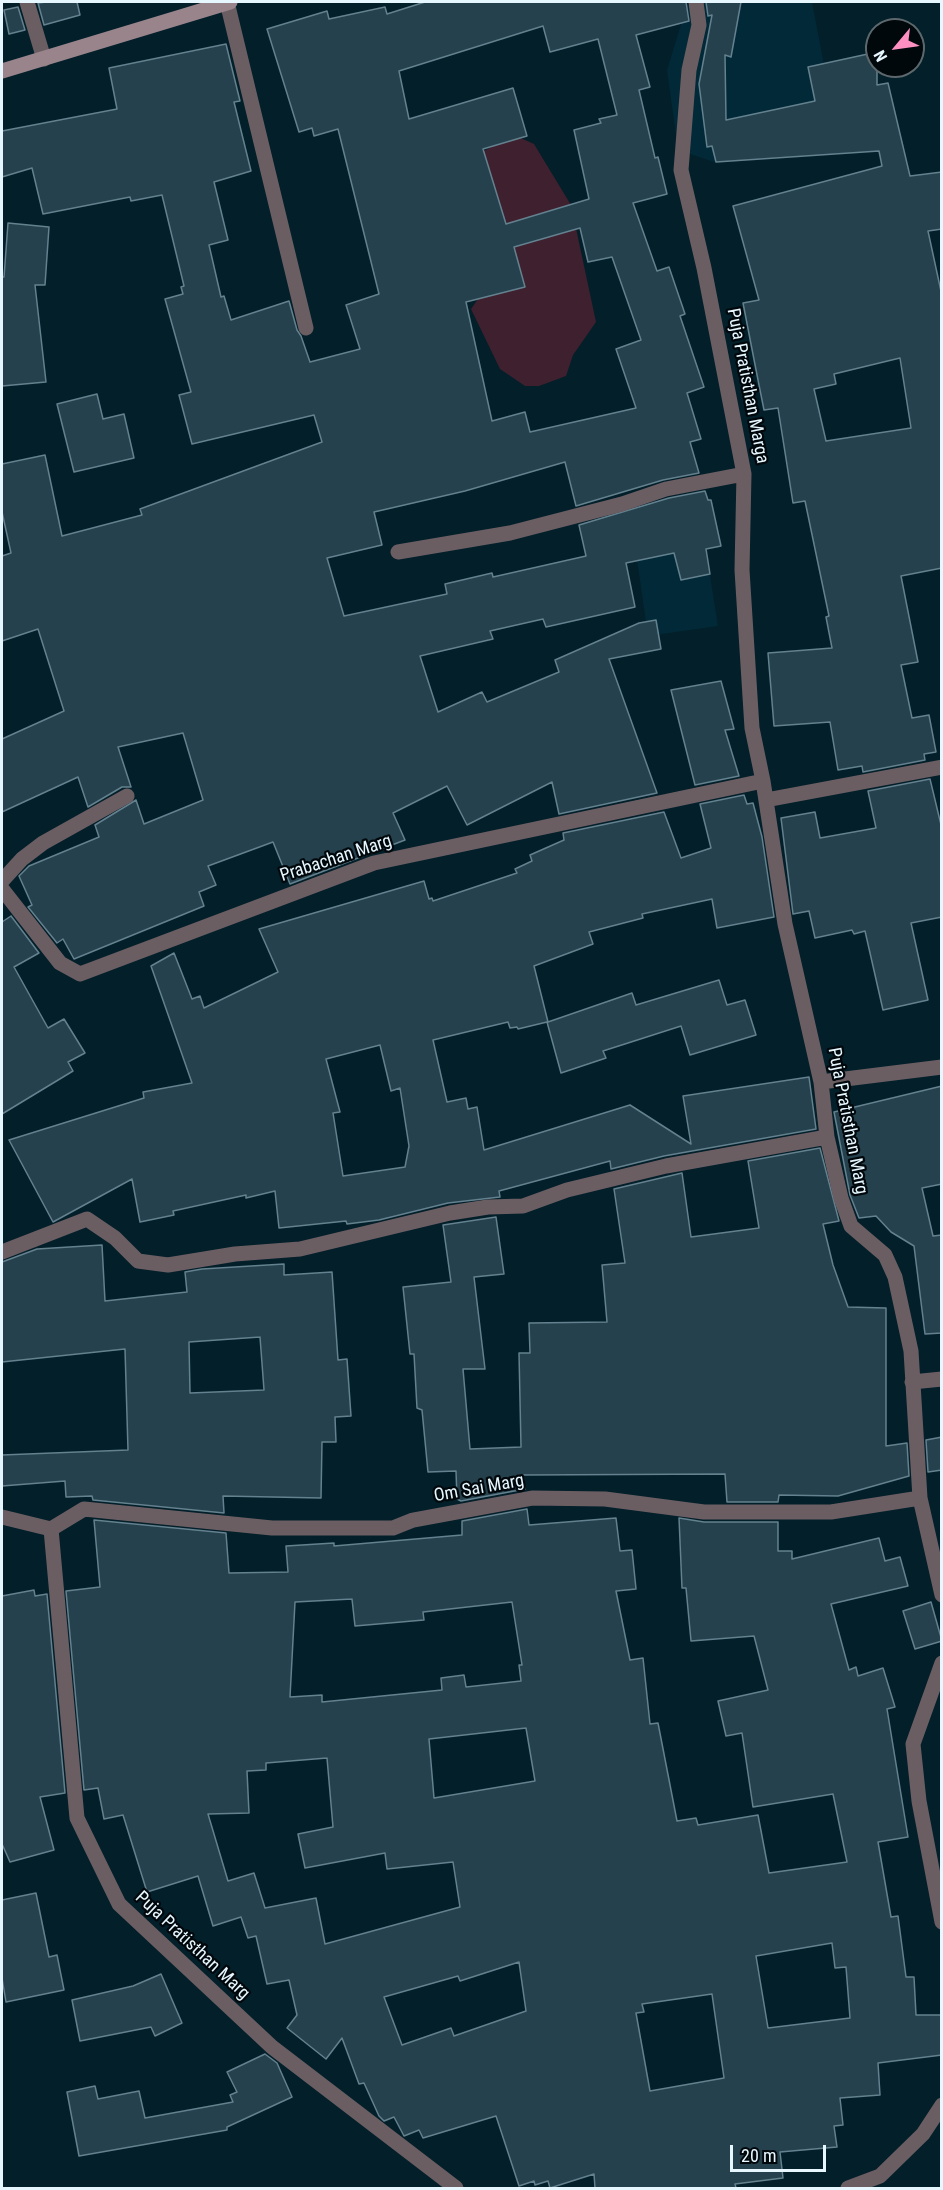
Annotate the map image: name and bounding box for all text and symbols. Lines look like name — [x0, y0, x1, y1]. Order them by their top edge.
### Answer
north arrow — [865, 18, 925, 78]
text: N — [870, 47, 891, 65]
street label: Puja Pratisthan Marga — [721, 307, 773, 465]
street label: Prabachan Marg — [277, 831, 395, 887]
street label: Puja Pratisthan Marg — [822, 1046, 872, 1196]
street label: Om Sai Marg — [432, 1470, 526, 1508]
street label: Puja Pratisthan Marg — [130, 1887, 254, 2005]
scale bar — [733, 2133, 829, 2171]
text: 20 m — [741, 2145, 776, 2166]

